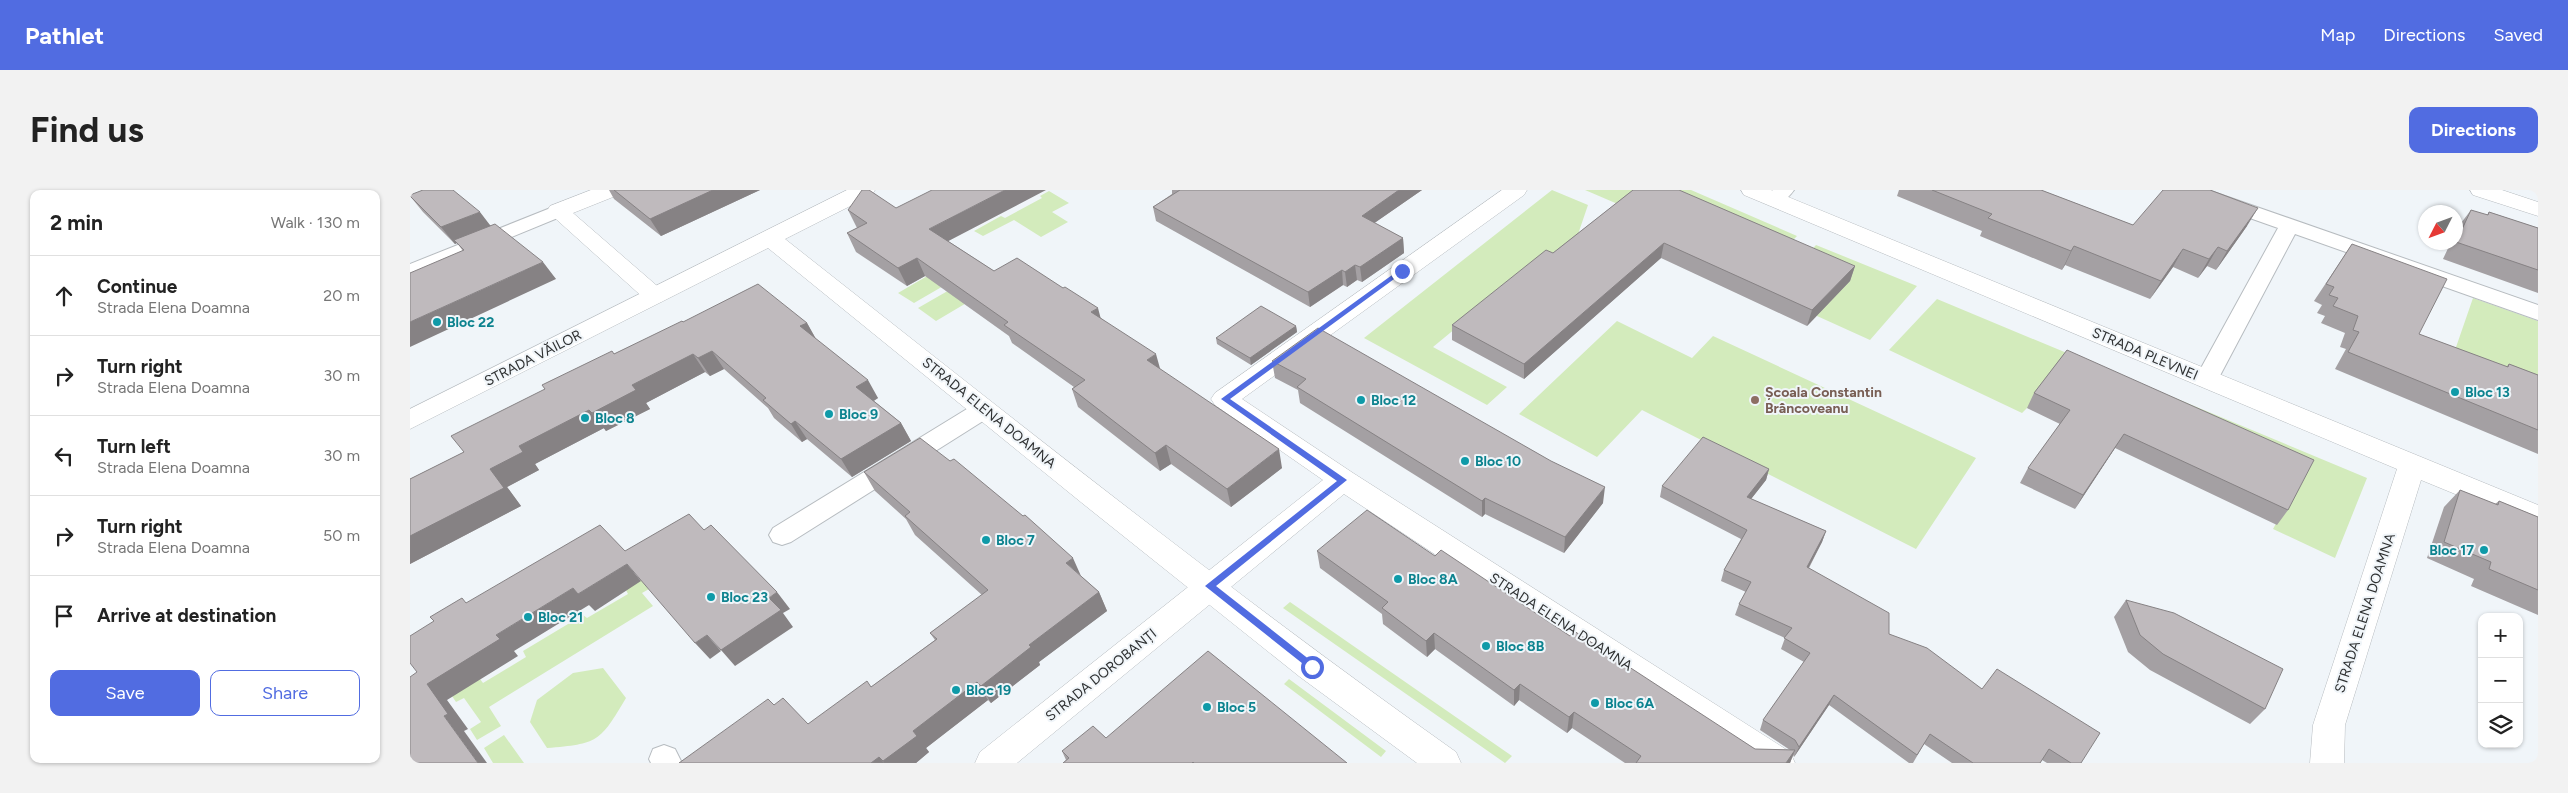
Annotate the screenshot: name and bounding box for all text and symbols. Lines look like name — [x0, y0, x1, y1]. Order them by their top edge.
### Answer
text: Pathlet — [25, 21, 104, 50]
text: Map — [2320, 24, 2355, 46]
text: Directions — [2383, 24, 2465, 46]
text: Saved — [2493, 24, 2543, 46]
button: Directions — [2409, 107, 2538, 153]
text: Find us — [30, 109, 144, 151]
north arrow — [2418, 205, 2463, 250]
text: 2 min — [50, 210, 103, 235]
text: Walk · 130 m — [271, 213, 360, 232]
route end — [1391, 260, 1414, 283]
text: Continue — [97, 275, 177, 298]
icon: ahead — [50, 282, 78, 310]
text: 20 m — [323, 286, 360, 305]
text: Strada Elena Doamna — [97, 298, 250, 317]
place label: Bloc 22 — [447, 314, 494, 331]
marker: Bloc 22 — [431, 316, 443, 328]
street label: STRADA PLEVNEI — [2089, 324, 2201, 384]
street label: STRADA VĂILOR — [482, 326, 585, 390]
street label: STRADA ELENA DOAMNA — [919, 354, 1060, 472]
text: Turn right — [97, 355, 183, 378]
icon: right — [50, 362, 78, 390]
text: 30 m — [323, 366, 360, 385]
text: Strada Elena Doamna — [97, 378, 250, 397]
place label: Școala Constantin Brâncoveanu — [1765, 384, 1882, 417]
place label: Bloc 13 — [2465, 384, 2510, 401]
marker: Bloc 13 — [2449, 386, 2461, 398]
place label: Bloc 12 — [1371, 392, 1416, 409]
marker: Bloc 12 — [1355, 394, 1367, 406]
marker: Școala Constantin Brâncoveanu — [1749, 394, 1761, 406]
place label: Bloc 9 — [839, 406, 878, 423]
marker: Bloc 9 — [823, 408, 835, 420]
place label: Bloc 8 — [595, 410, 635, 427]
marker: Bloc 8 — [579, 412, 591, 424]
text: Turn left — [97, 435, 171, 458]
icon: left — [50, 442, 78, 470]
text: 30 m — [323, 446, 360, 465]
place label: Bloc 10 — [1475, 453, 1521, 470]
marker: Bloc 10 — [1459, 455, 1471, 467]
text: Strada Elena Doamna — [97, 458, 250, 477]
text: Turn right — [97, 515, 183, 538]
icon: right — [50, 522, 78, 550]
text: 50 m — [323, 526, 360, 545]
street label: STRADA ELENA DOAMNA — [2331, 531, 2399, 695]
place label: Bloc 7 — [996, 532, 1035, 549]
marker: Bloc 7 — [980, 534, 992, 546]
text: Strada Elena Doamna — [97, 538, 250, 557]
place label: Bloc 17 — [2429, 542, 2474, 559]
marker: Bloc 17 — [2478, 544, 2490, 556]
street label: STRADA ELENA DOAMNA — [1486, 569, 1636, 675]
place label: Bloc 8A — [1408, 571, 1458, 588]
marker: Bloc 8A — [1392, 573, 1404, 585]
place label: Bloc 23 — [721, 589, 768, 606]
marker: Bloc 23 — [705, 591, 717, 603]
icon: arrive — [50, 602, 78, 630]
text: Arrive at destination — [97, 604, 276, 627]
place label: Bloc 21 — [538, 609, 583, 626]
marker: Bloc 21 — [522, 611, 534, 623]
map controls — [2478, 613, 2523, 748]
button: + — [2478, 613, 2523, 658]
street label: STRADA DOROBANȚI — [1042, 625, 1160, 725]
place label: Bloc 8B — [1496, 638, 1545, 655]
marker: Bloc 8B — [1480, 640, 1492, 652]
route start — [1301, 656, 1324, 679]
button: − — [2478, 658, 2523, 703]
button: Save — [50, 670, 200, 716]
button: Share — [210, 670, 360, 716]
place label: Bloc 19 — [966, 682, 1011, 699]
marker: Bloc 19 — [950, 684, 962, 696]
place label: Bloc 6A — [1605, 695, 1654, 712]
marker: Bloc 6A — [1589, 697, 1601, 709]
place label: Bloc 5 — [1217, 699, 1256, 716]
marker: Bloc 5 — [1201, 701, 1213, 713]
button: layers — [2478, 703, 2523, 748]

